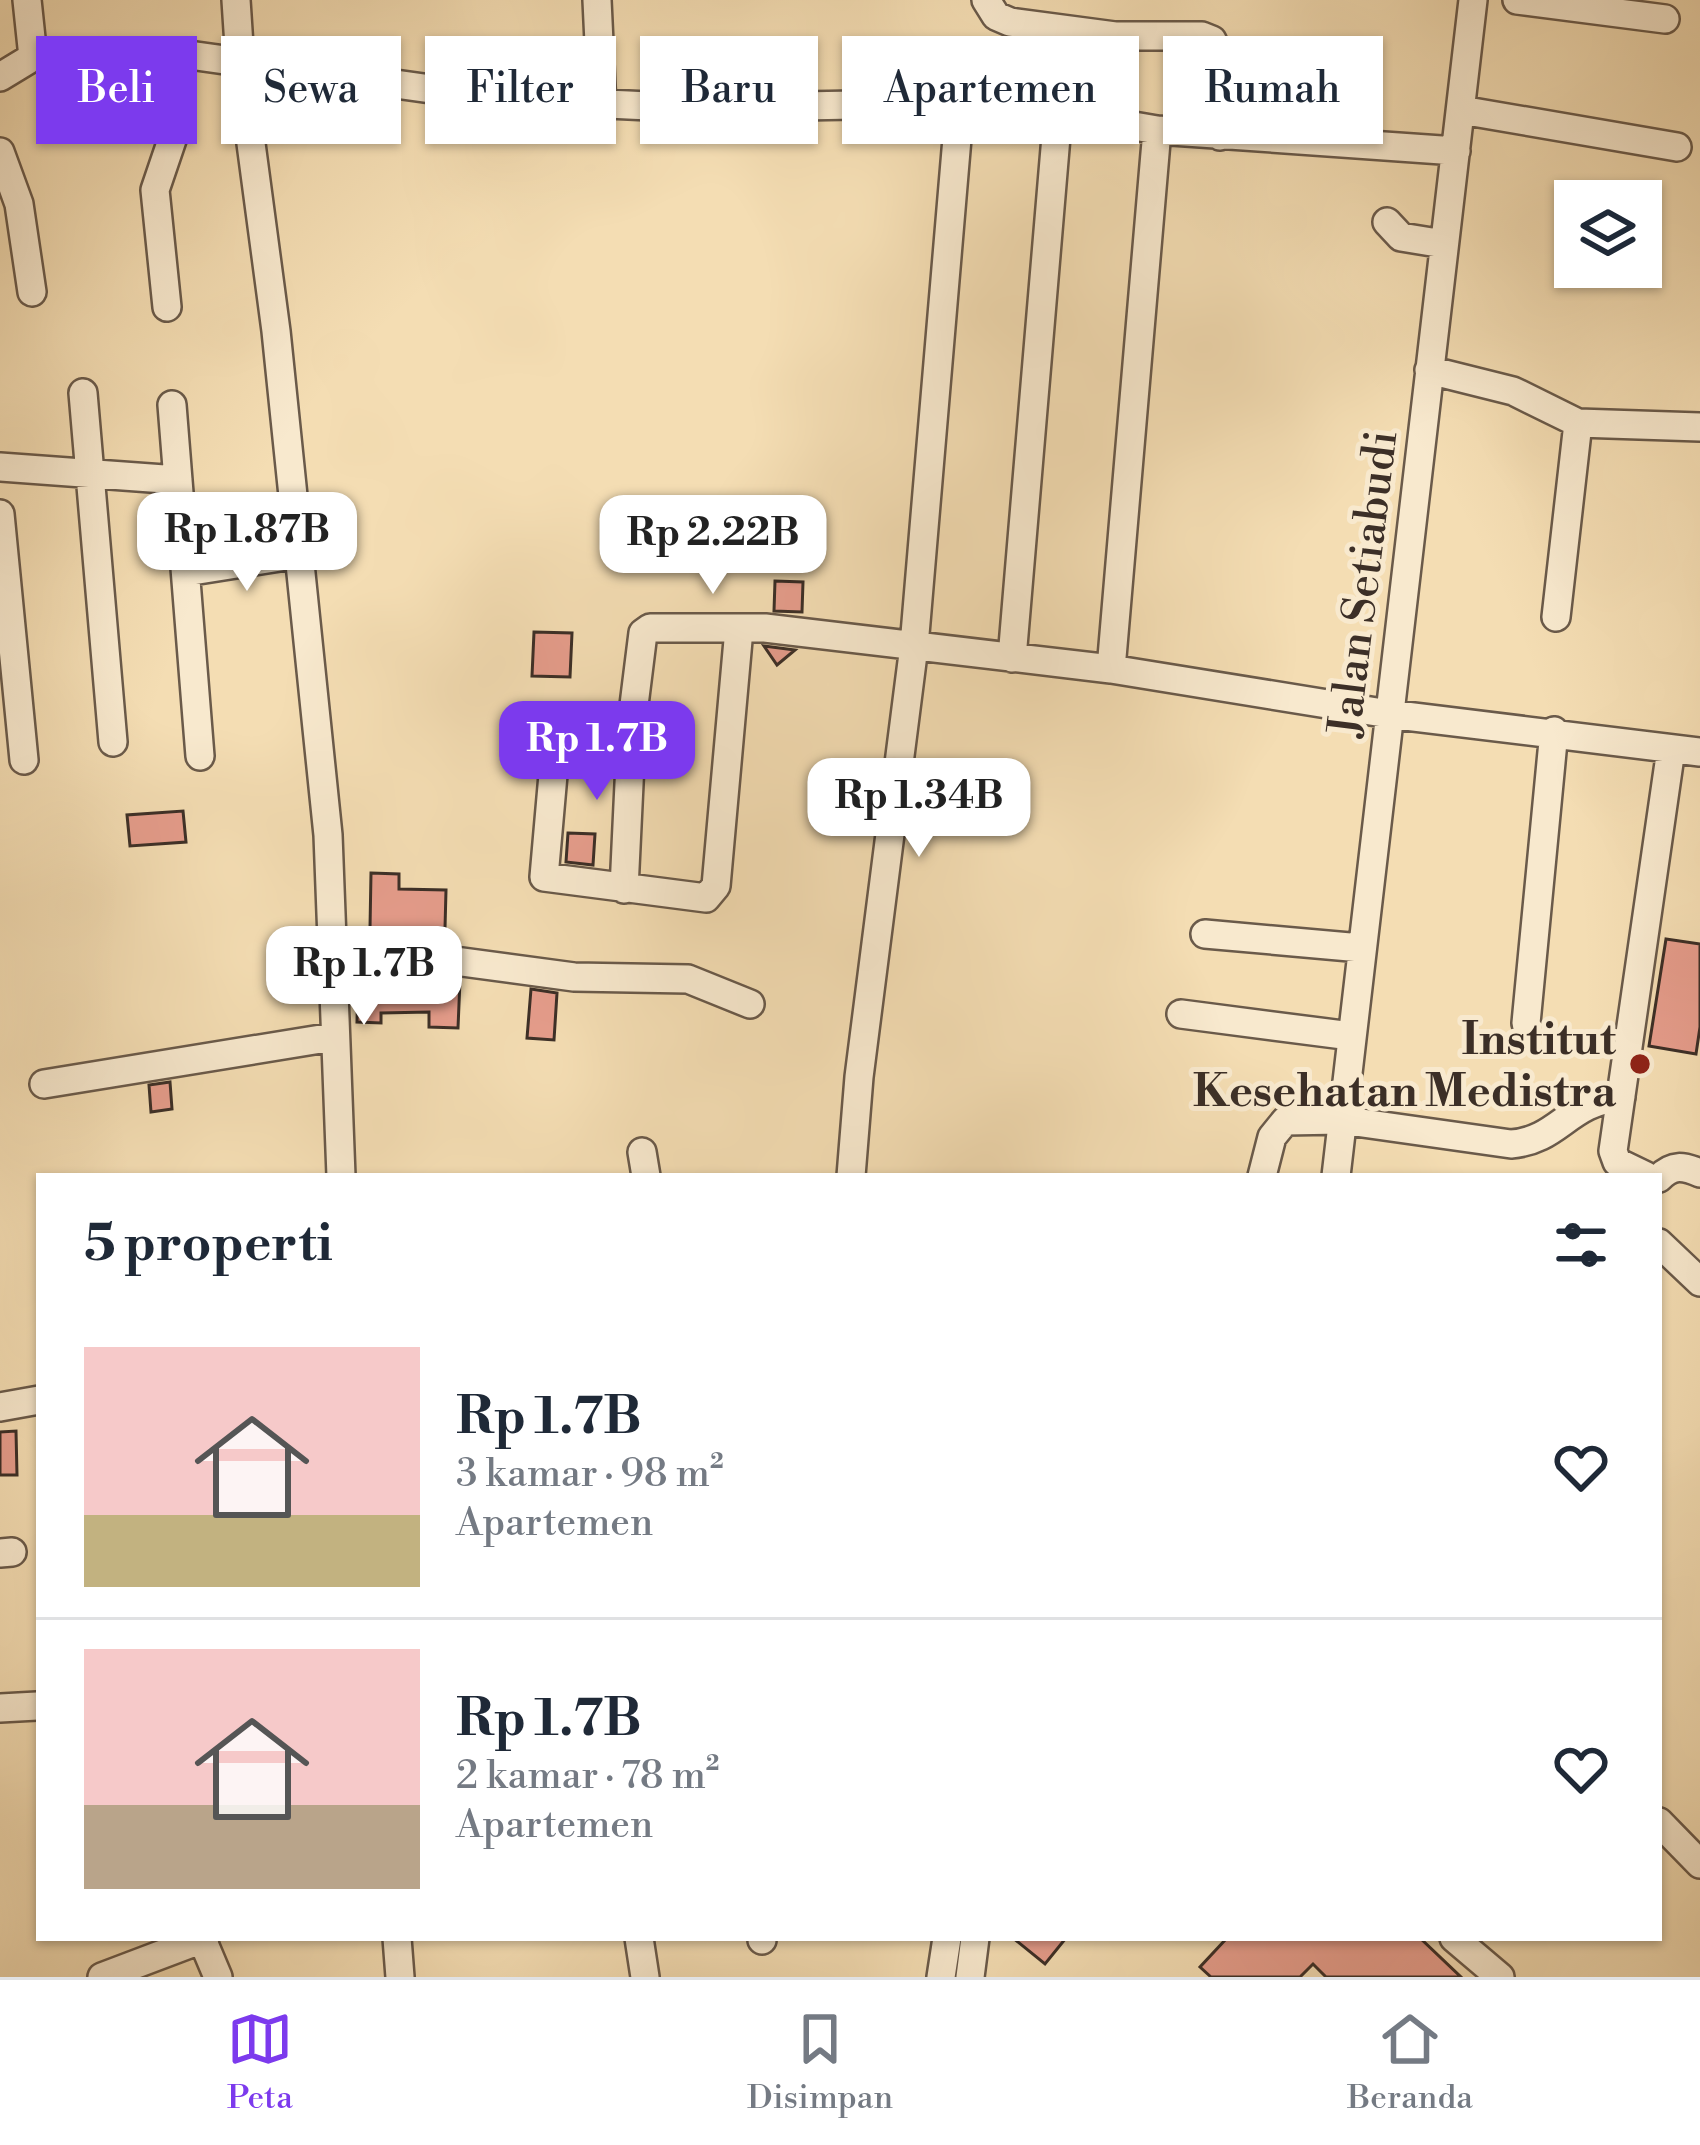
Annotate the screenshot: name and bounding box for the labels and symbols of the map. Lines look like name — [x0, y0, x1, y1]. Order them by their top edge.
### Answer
street label: Jalan Setiabudi — [1317, 427, 1412, 742]
pin: Rp 1.87B — [123, 492, 371, 594]
pin: Rp 2.22B — [589, 495, 837, 597]
pin: Rp 1.7B — [486, 701, 708, 803]
pin: Rp 1.34B — [795, 758, 1043, 860]
pin: Rp 1.7B — [253, 926, 475, 1028]
place label: Institut Kesehatan Medistra — [1193, 1012, 1617, 1121]
marker: Institut Kesehatan Medistra — [1627, 1051, 1653, 1077]

